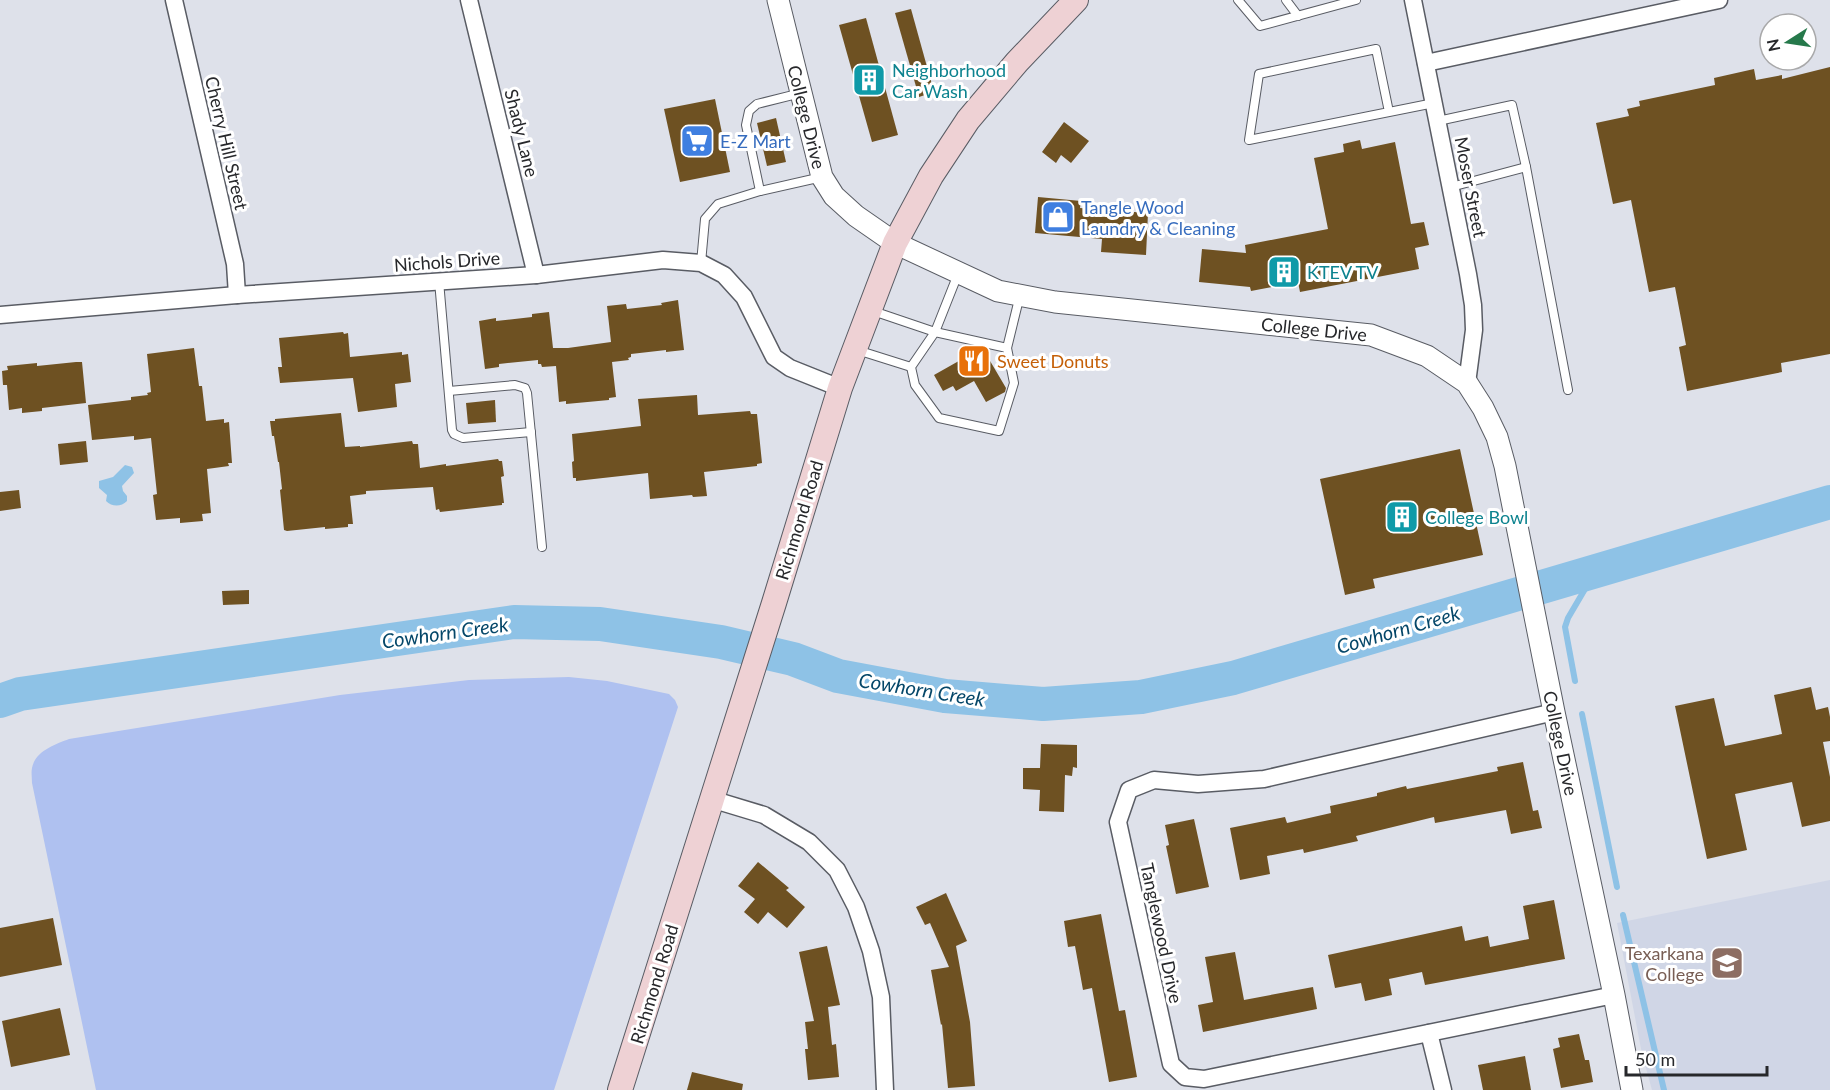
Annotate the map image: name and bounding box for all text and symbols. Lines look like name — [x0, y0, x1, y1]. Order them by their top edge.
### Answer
north arrow — [1758, 12, 1818, 72]
text: N — [1762, 37, 1783, 53]
place label: Neighborhood Car Wash — [892, 59, 1006, 102]
building icon: Neighborhood Car Wash — [851, 62, 887, 98]
street label: College Drive — [783, 63, 831, 171]
street label: Cherry Hill Street — [201, 74, 253, 213]
street label: Shady Lane — [500, 87, 544, 179]
supermarket icon: E-Z Mart — [679, 123, 715, 159]
place label: E-Z Mart — [720, 130, 791, 152]
street label: Moser Street — [1450, 135, 1492, 240]
place label: Tangle Wood Laundry & Cleaning — [1081, 196, 1235, 239]
shop icon: Tangle Wood Laundry & Cleaning — [1040, 199, 1076, 235]
street label: Nichols Drive — [393, 246, 501, 276]
building icon: KTEV TV — [1266, 254, 1302, 290]
place label: KTEV TV — [1307, 261, 1379, 283]
street label: College Drive — [1260, 313, 1368, 345]
restaurant icon: Sweet Donuts — [956, 343, 992, 379]
place label: Sweet Donuts — [997, 350, 1109, 372]
street label: Richmond Road — [770, 458, 828, 582]
building icon: College Bowl — [1384, 499, 1420, 535]
place label: College Bowl — [1425, 506, 1528, 528]
water label: Cowhorn Creek — [1333, 600, 1463, 658]
water label: Cowhorn Creek — [380, 611, 510, 653]
water label: Cowhorn Creek — [857, 667, 987, 711]
street label: College Drive — [1539, 689, 1583, 797]
street label: Tanglewood Drive — [1136, 861, 1188, 1005]
street label: Richmond Road — [625, 922, 683, 1046]
place label: Texarkana College — [1625, 942, 1704, 985]
school or university icon: Texarkana College — [1709, 945, 1745, 981]
scale bar — [1626, 1039, 1767, 1077]
text: 50 m — [1635, 1048, 1675, 1070]

